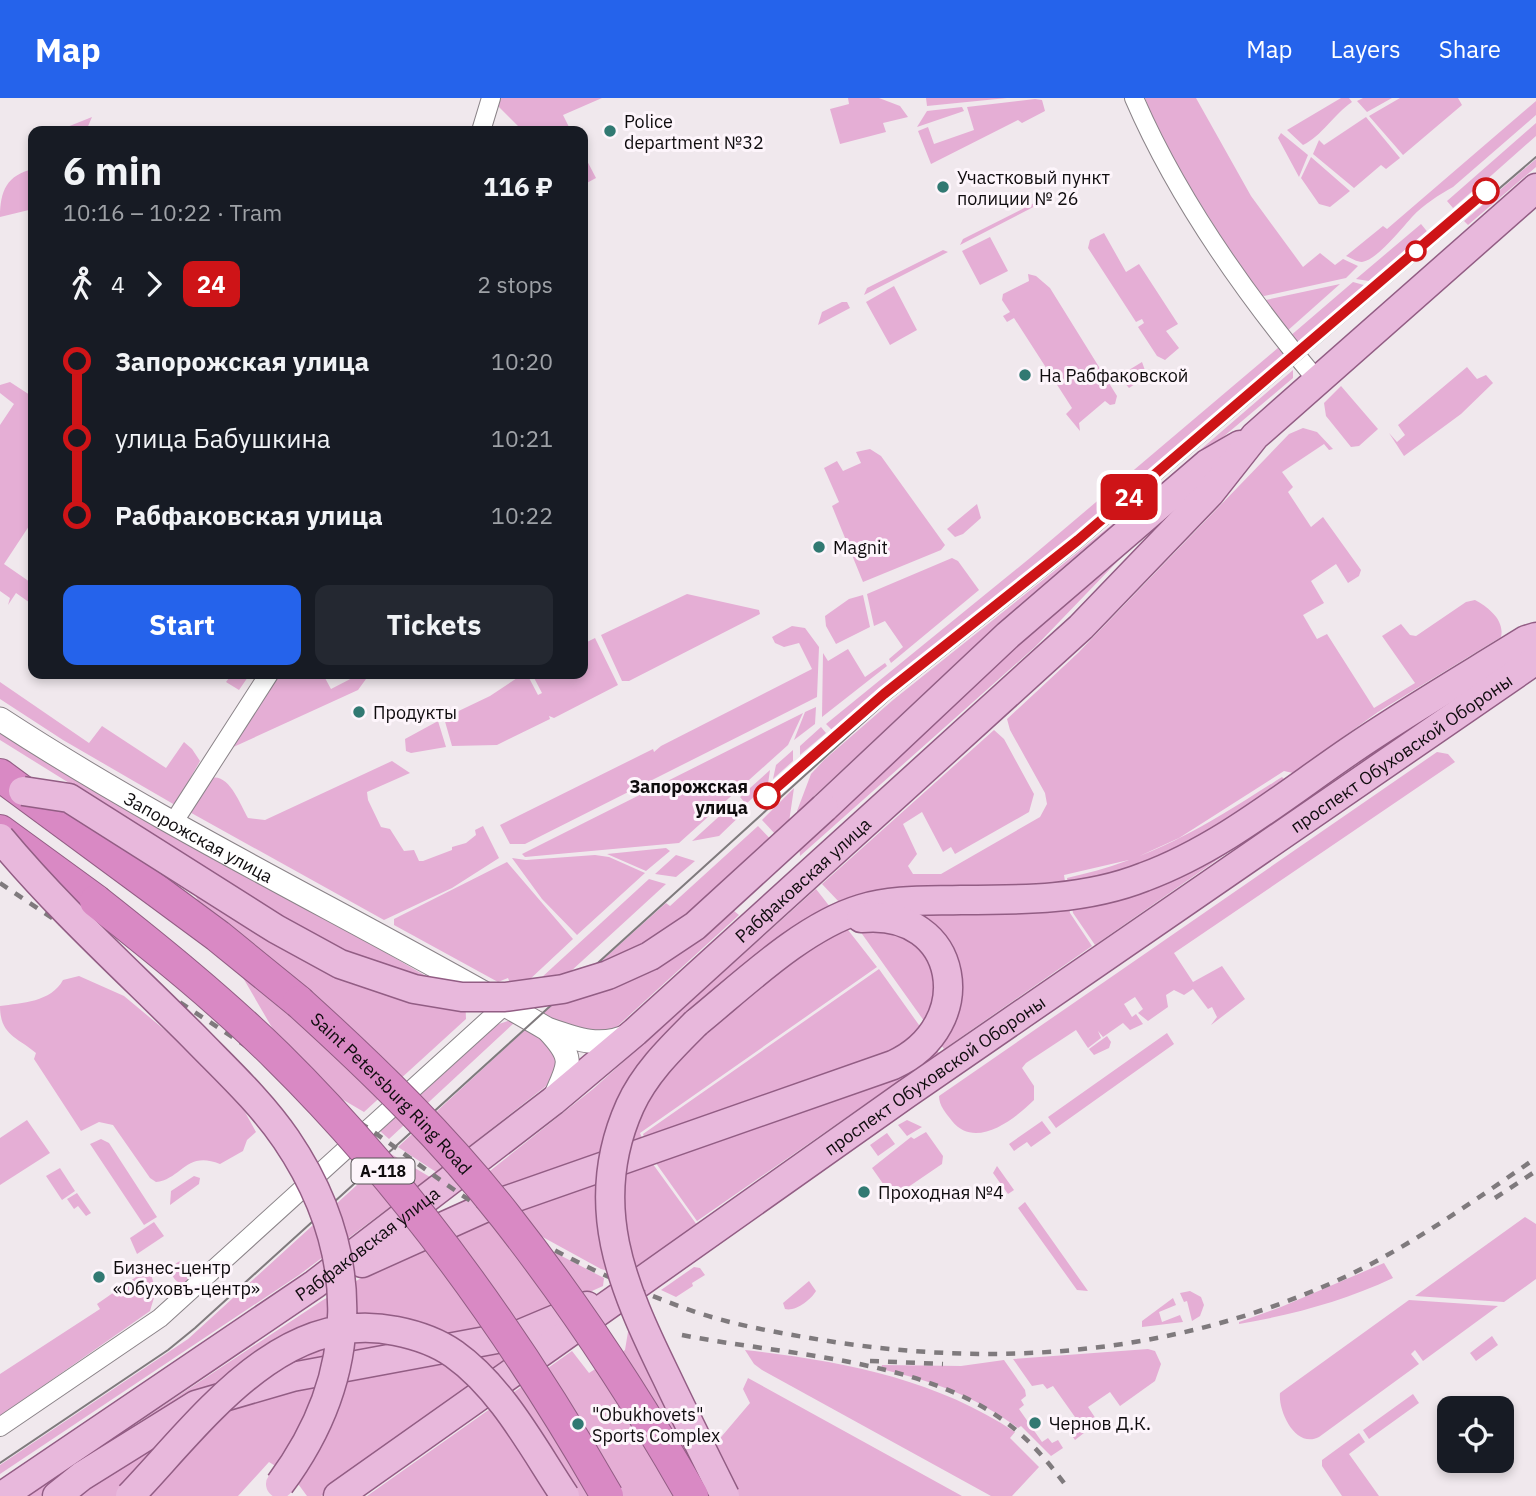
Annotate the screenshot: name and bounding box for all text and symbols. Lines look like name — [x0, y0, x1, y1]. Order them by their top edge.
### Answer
text: Map — [35, 28, 101, 71]
text: Map — [1246, 33, 1293, 65]
text: Layers — [1331, 33, 1401, 65]
text: Share — [1439, 33, 1501, 65]
place label: Police department №32 — [624, 110, 764, 154]
marker: Police department №32 — [602, 123, 618, 139]
text: 6 min — [63, 146, 162, 195]
place label: Участковый пункт полиции № 26 — [957, 166, 1110, 210]
text: 116 ₽ — [483, 169, 553, 203]
unlabelled marker — [1473, 178, 1499, 204]
marker: Участковый пункт полиции № 26 — [935, 179, 951, 195]
text: 10:16 – 10:22 · Tram — [63, 197, 282, 227]
unlabelled marker — [1406, 241, 1426, 261]
icon: walk — [63, 265, 101, 303]
icon: forward — [135, 265, 173, 303]
text: 24 — [197, 268, 226, 300]
text: 4 — [111, 269, 125, 299]
text: 2 stops — [477, 269, 553, 299]
text: Запорожская улица — [115, 344, 369, 378]
text: 10:20 — [491, 346, 553, 376]
place label: На Рабфаковской — [1039, 364, 1188, 387]
marker: На Рабфаковской — [1017, 367, 1033, 383]
text: улица Бабушкина — [115, 421, 331, 455]
text: 10:21 — [491, 423, 553, 453]
line badge: 24 — [1098, 474, 1160, 520]
text: 24 — [1115, 481, 1143, 513]
text: Рабфаковская улица — [115, 498, 383, 532]
text: 10:22 — [491, 500, 553, 530]
place label: Magnit — [833, 536, 888, 559]
marker: Magnit — [811, 539, 827, 555]
button: Start — [63, 585, 301, 665]
button: Tickets — [315, 585, 553, 665]
street label: проспект Обуховской Обороны — [1286, 668, 1516, 837]
place label: Продукты — [373, 701, 457, 724]
marker: Продукты — [351, 704, 367, 720]
place label: Запорожская улица — [629, 775, 748, 819]
marker: Запорожская улица — [754, 783, 780, 809]
street label: Запорожская улица — [120, 786, 277, 888]
street label: Рабфаковская улица — [730, 812, 876, 947]
street label: проспект Обуховской Обороны — [819, 990, 1050, 1160]
street label: Saint Petersburg Ring Road — [306, 1007, 477, 1179]
road number: А-118 — [352, 1158, 414, 1184]
street label: Рабфаковская улица — [290, 1181, 444, 1306]
place label: Проходная №4 — [878, 1181, 1004, 1204]
marker: Проходная №4 — [856, 1184, 872, 1200]
place label: Бизнес-центр «Обуховъ-центр» — [113, 1256, 260, 1300]
marker: Бизнес-центр «Обуховъ-центр» — [91, 1269, 107, 1285]
map controls — [1437, 1396, 1514, 1473]
button: locate — [1437, 1396, 1514, 1473]
place label: "Obukhovets" Sports Complex — [592, 1403, 720, 1447]
place label: Чернов Д.К. — [1049, 1412, 1151, 1435]
marker: Чернов Д.К. — [1027, 1415, 1043, 1431]
marker: "Obukhovets" Sports Complex — [570, 1416, 586, 1432]

